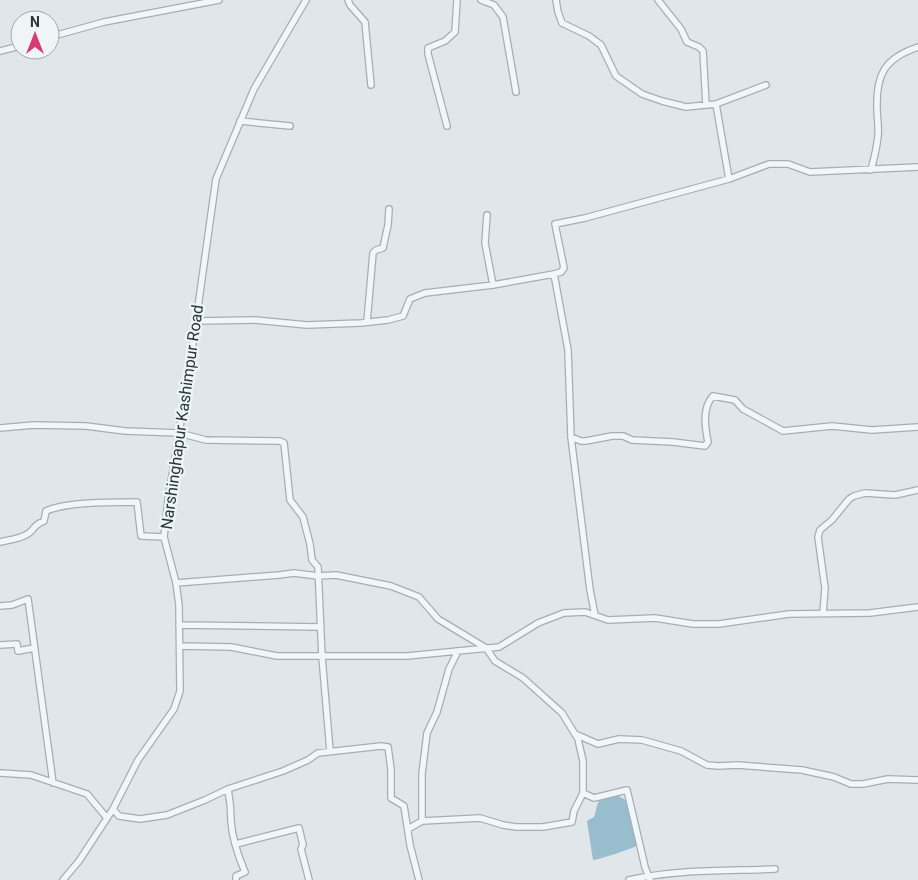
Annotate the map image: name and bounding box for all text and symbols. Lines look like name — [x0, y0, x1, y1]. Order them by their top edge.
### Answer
north arrow — [10, 10, 60, 60]
text: N — [30, 14, 40, 30]
street label: Narshinghapur Kashimpur Road — [157, 303, 207, 531]

